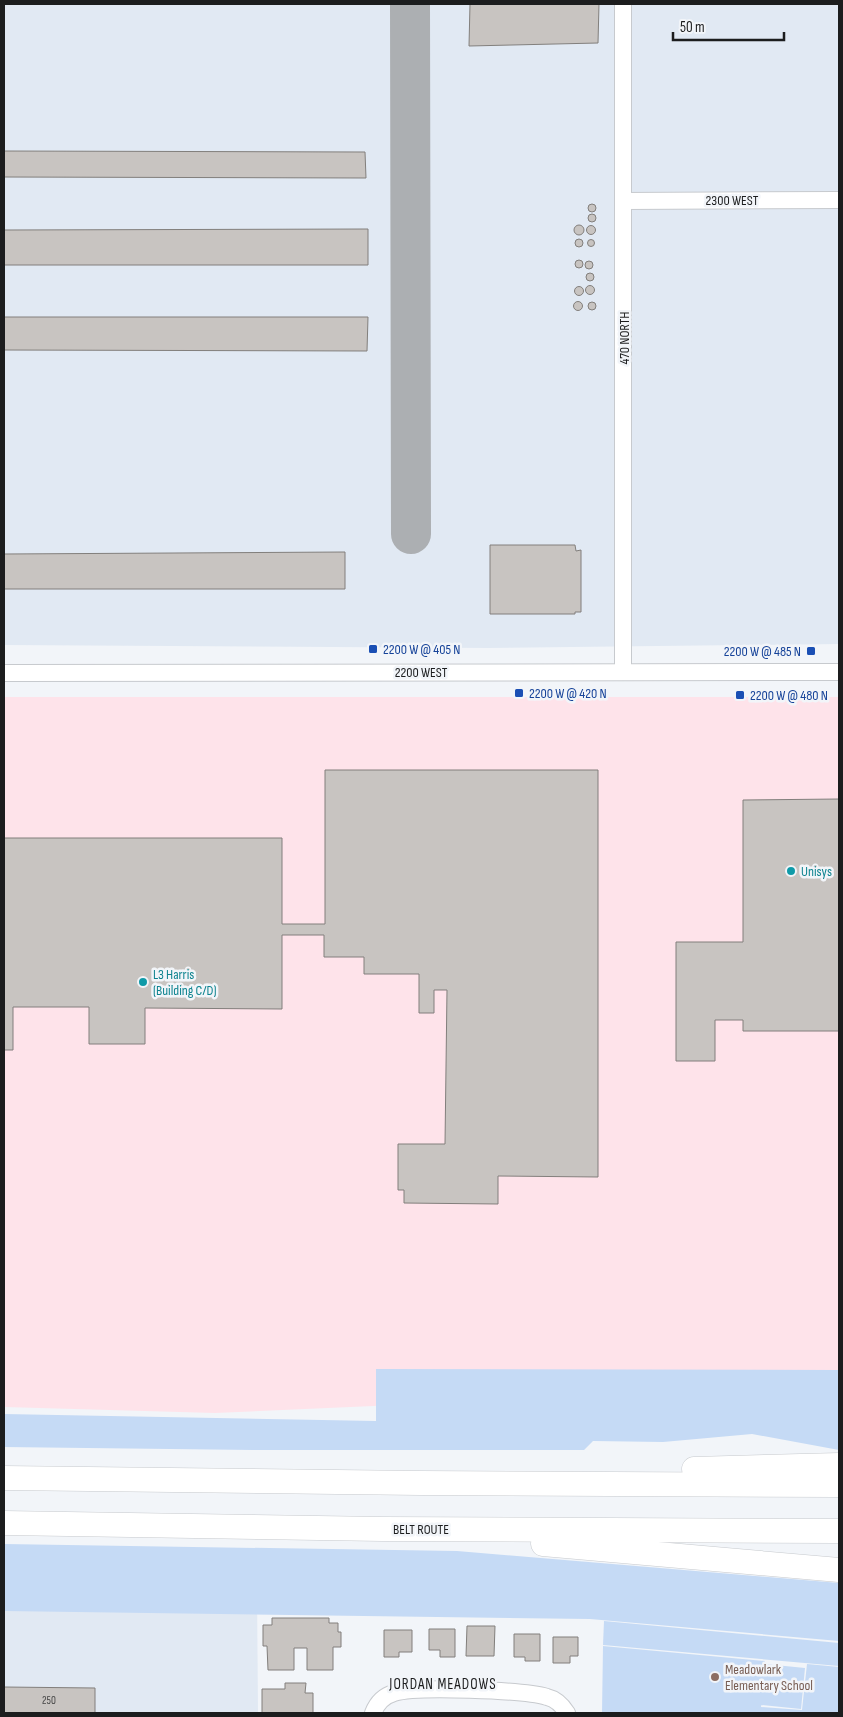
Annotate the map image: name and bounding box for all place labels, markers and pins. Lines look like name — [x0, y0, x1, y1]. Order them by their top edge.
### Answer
place label: 2200 W @ 405 N — [383, 641, 460, 658]
marker: 2200 W @ 405 N — [367, 643, 379, 655]
place label: 2200 W @ 485 N — [724, 643, 801, 660]
marker: 2200 W @ 485 N — [805, 645, 817, 657]
place label: 2200 W @ 420 N — [529, 685, 607, 702]
marker: 2200 W @ 420 N — [513, 687, 525, 699]
place label: 2200 W @ 480 N — [750, 687, 828, 704]
marker: 2200 W @ 480 N — [734, 689, 746, 701]
place label: Unisys — [801, 863, 832, 880]
marker: Unisys — [785, 865, 797, 877]
place label: L3 Harris (Building C/D) — [153, 966, 216, 999]
marker: L3 Harris (Building C/D) — [137, 976, 149, 988]
place label: Meadowlark Elementary School — [725, 1661, 813, 1694]
marker: Meadowlark Elementary School — [709, 1671, 721, 1683]

